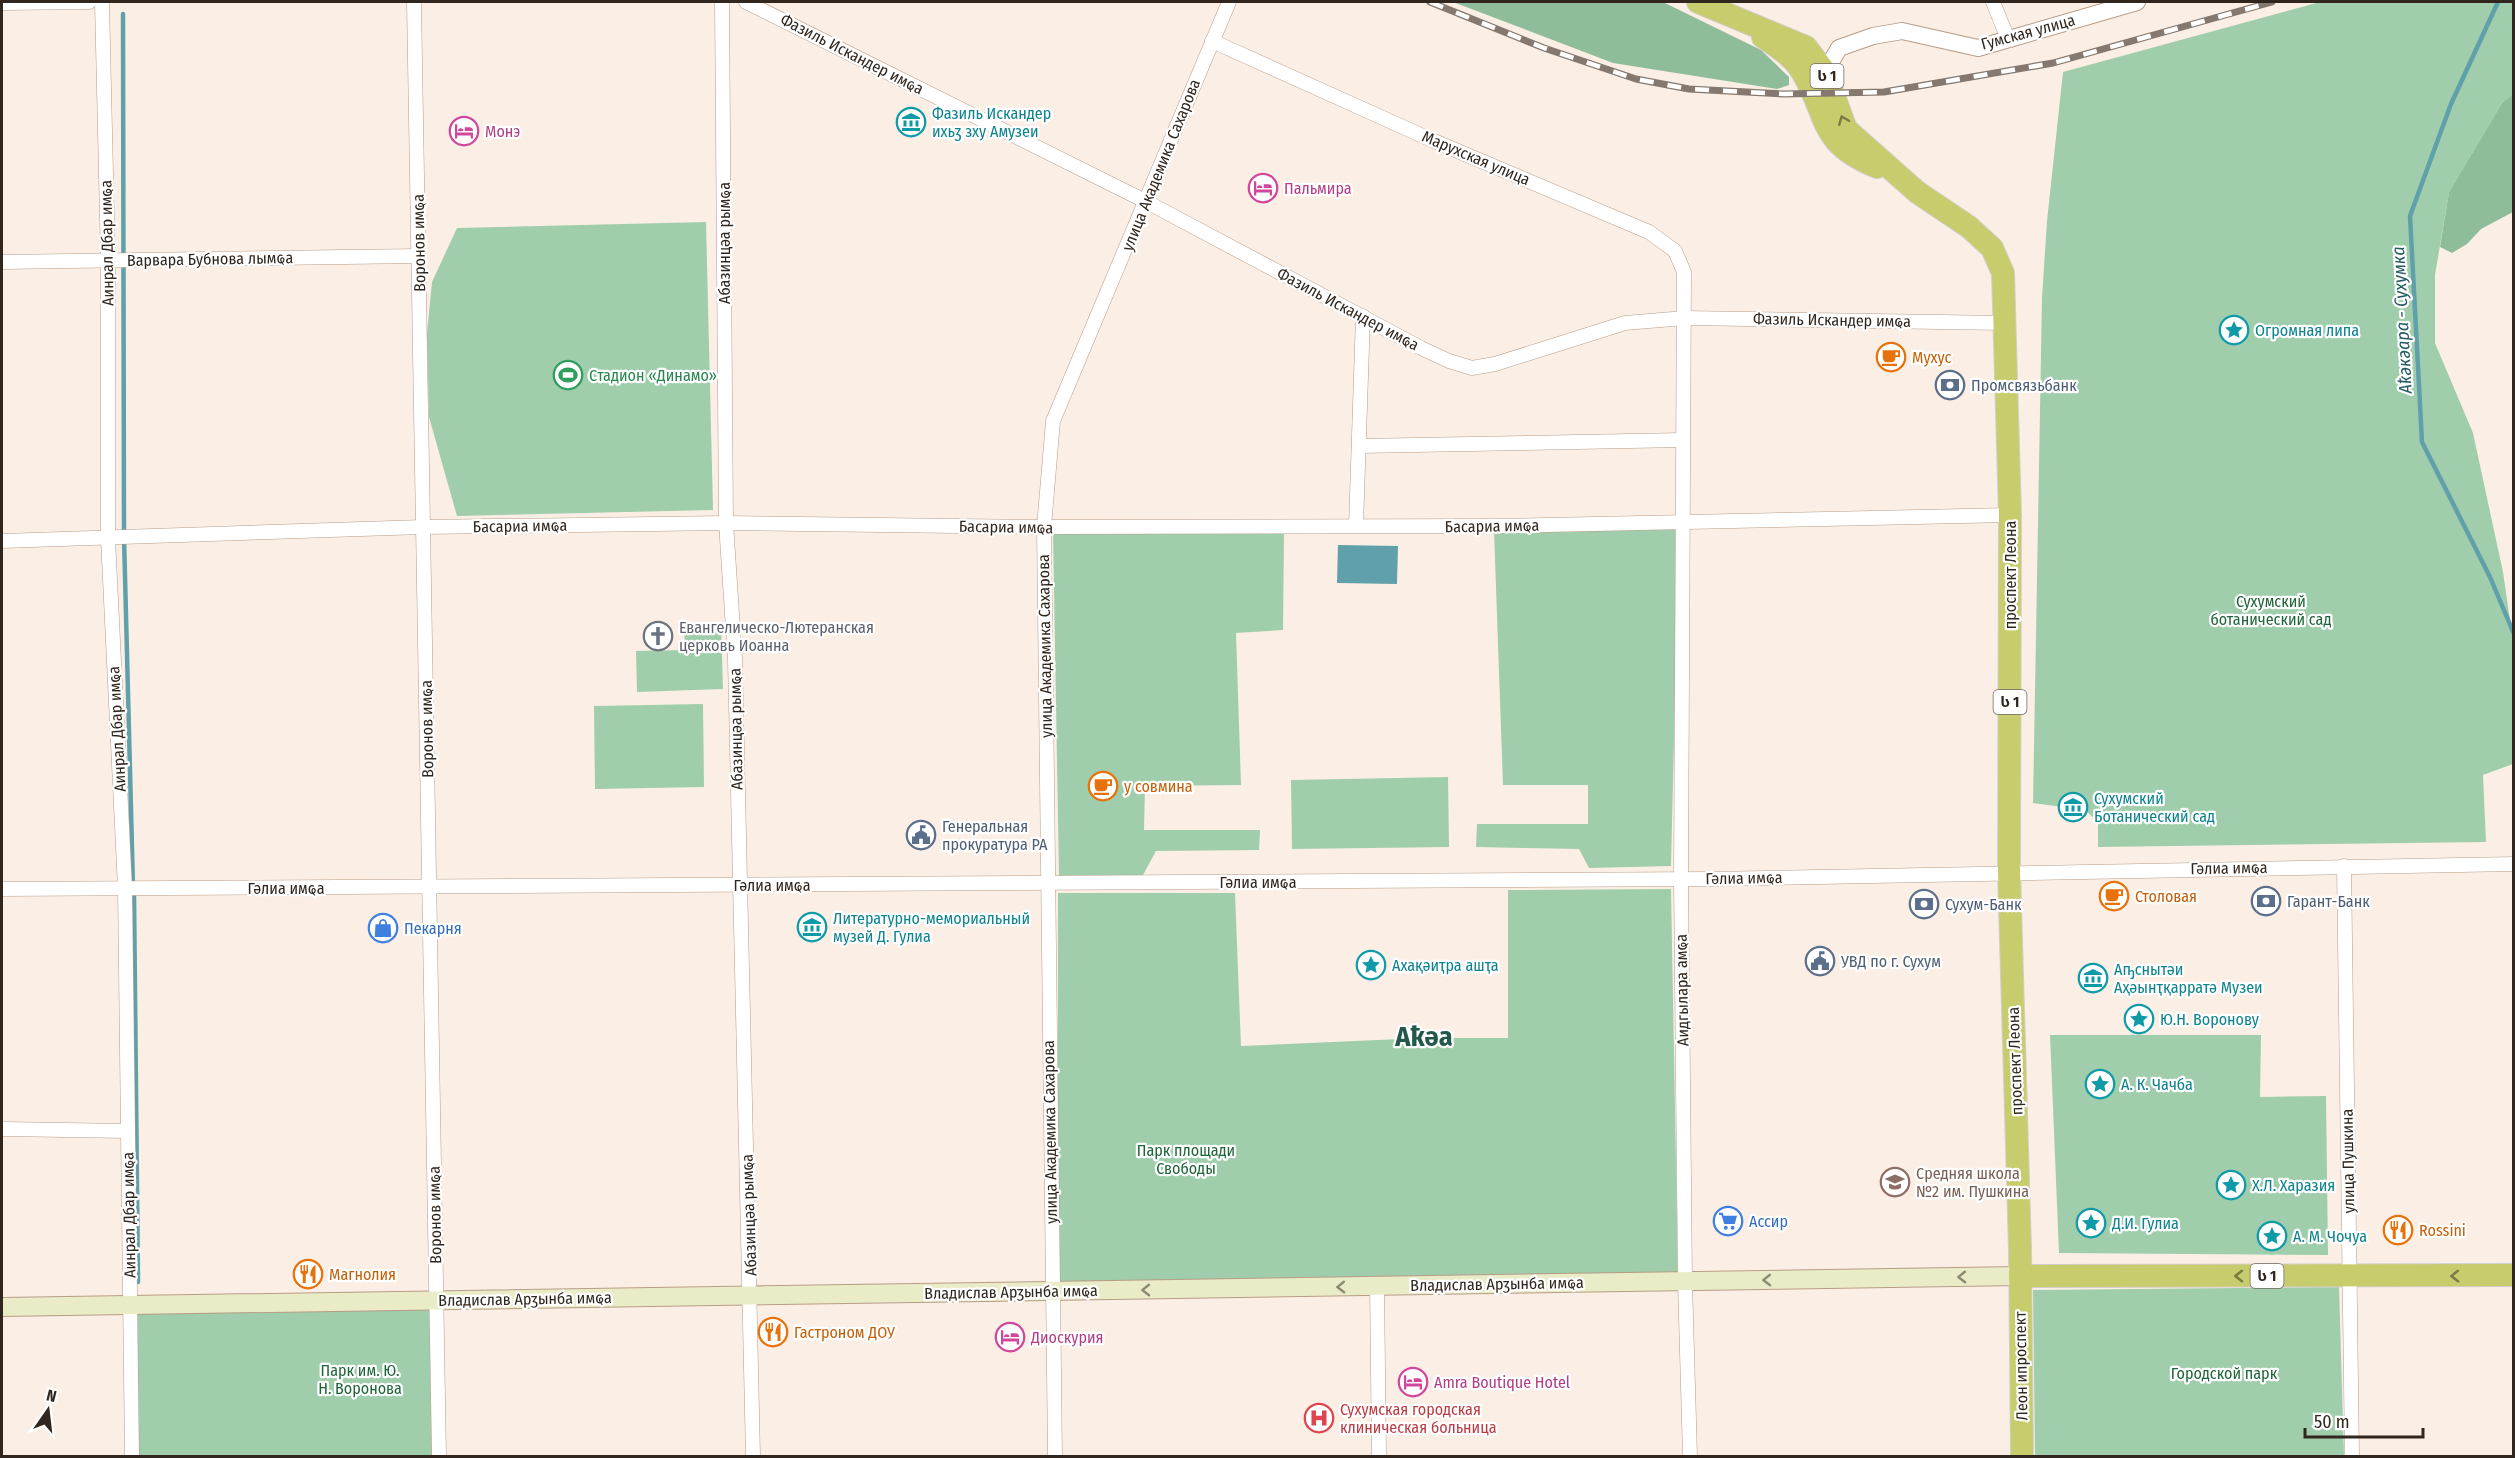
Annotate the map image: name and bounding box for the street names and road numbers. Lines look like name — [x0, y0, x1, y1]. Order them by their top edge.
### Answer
street label: Фазиль Искандер имҩа — [777, 10, 927, 98]
street label: Гумская улица — [1979, 10, 2077, 54]
road number: ს 1 — [1810, 64, 1844, 88]
street label: улица Академика Сахарова — [1118, 76, 1204, 254]
street label: Марухская улица — [1419, 127, 1533, 189]
street label: Аинрал Дбар имҩа — [96, 180, 118, 306]
street label: Абазинцәа рымҩа — [715, 182, 734, 304]
street label: Воронов имҩа — [409, 194, 429, 292]
street label: Варвара Бубнова лымҩа — [127, 248, 293, 270]
street label: Фазиль Искандер имҩа — [1274, 264, 1422, 355]
street label: Фазиль Искандер имҩа — [1753, 309, 1911, 331]
street label: Басариа имҩа — [473, 516, 568, 536]
street label: Басариа имҩа — [1445, 516, 1540, 536]
street label: Басариа имҩа — [959, 517, 1054, 537]
street label: проспект Леона — [2001, 521, 2020, 629]
street label: улица Академика Сахарова — [1034, 554, 1056, 738]
street label: Аинрал Дбар имҩа — [104, 665, 130, 792]
street label: Абазинцәа рымҩа — [725, 668, 747, 790]
street label: Воронов имҩа — [417, 680, 437, 778]
road number: ს 1 — [1994, 690, 2026, 714]
street label: Гәлиа имҩа — [2190, 858, 2268, 878]
street label: Гәлиа имҩа — [1705, 868, 1783, 888]
street label: Гәлиа имҩа — [1219, 873, 1297, 892]
street label: Гәлиа имҩа — [733, 876, 811, 895]
street label: Гәлиа имҩа — [247, 879, 325, 898]
street label: Аидгылара амҩа — [1672, 934, 1692, 1046]
street label: проспект Леона — [2004, 1006, 2026, 1116]
street label: улица Академика Сахарова — [1039, 1040, 1061, 1224]
street label: улица Пушкина — [2338, 1108, 2358, 1213]
street label: Аинрал Дбар имҩа — [118, 1152, 140, 1278]
street label: Абазинцәа рымҩа — [737, 1154, 761, 1276]
street label: Воронов имҩа — [425, 1166, 445, 1264]
road number: ს 1 — [2250, 1264, 2284, 1288]
street label: Владислав Арӡынба имҩа — [1410, 1273, 1584, 1295]
street label: Владислав Арӡынба имҩа — [924, 1281, 1098, 1303]
street label: Владислав Арӡынба имҩа — [438, 1288, 612, 1310]
street label: Леон ипроспект — [2011, 1311, 2031, 1421]

